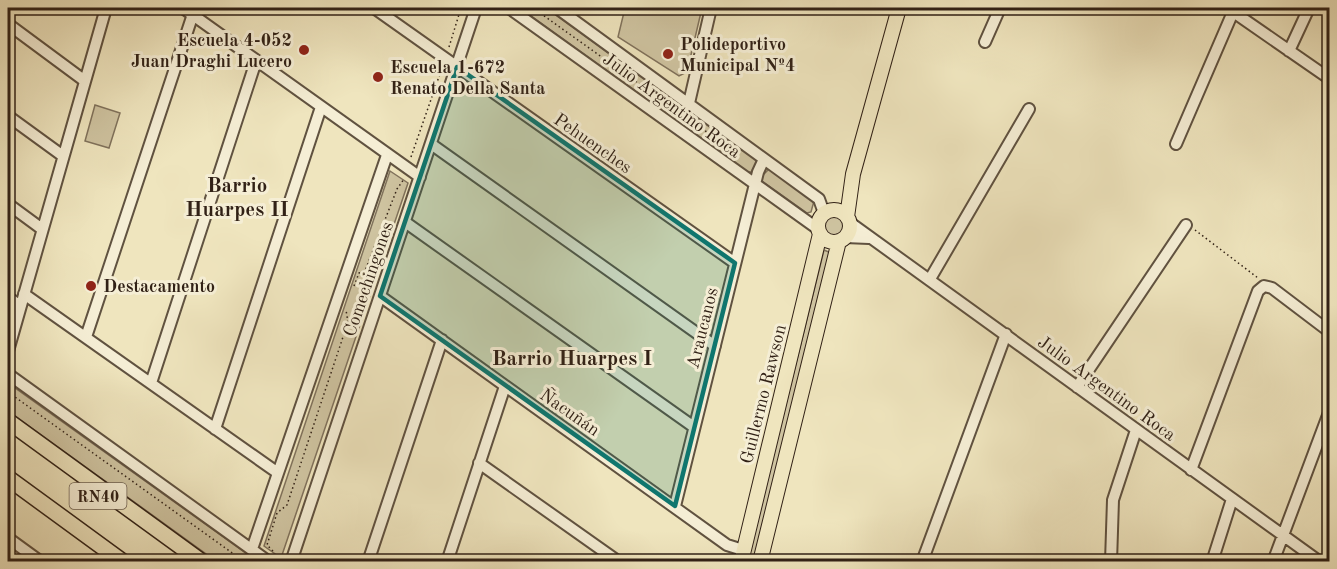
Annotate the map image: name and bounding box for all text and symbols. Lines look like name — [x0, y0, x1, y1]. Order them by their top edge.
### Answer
place label: Escuela 4-052 Juan Draghi Lucero — [131, 32, 292, 71]
place label: Polideportivo Municipal Nº4 — [680, 36, 796, 75]
marker: Escuela 4-052 Juan Draghi Lucero — [297, 43, 311, 57]
marker: Polideportivo Municipal Nº4 — [661, 47, 675, 61]
street label: Julio Argentino Roca — [599, 50, 744, 162]
place label: Escuela 1-672 Renato Della Santa — [390, 59, 545, 98]
marker: Escuela 1-672 Renato Della Santa — [371, 70, 385, 84]
street label: Pehuenches — [550, 110, 635, 177]
district label: Barrio Huarpes II — [185, 176, 289, 221]
street label: Comechingones — [341, 219, 397, 339]
place label: Destacamento — [103, 278, 215, 296]
marker: Destacamento — [84, 279, 98, 293]
street label: Araucanos — [684, 286, 722, 371]
street label: Guillermo Rawson — [738, 322, 790, 466]
street label: Julio Argentino Roca — [1034, 333, 1179, 445]
district label: Barrio Huarpes I — [492, 349, 652, 370]
street label: Ñacuñán — [536, 382, 606, 440]
road number: RN40 — [70, 483, 126, 509]

